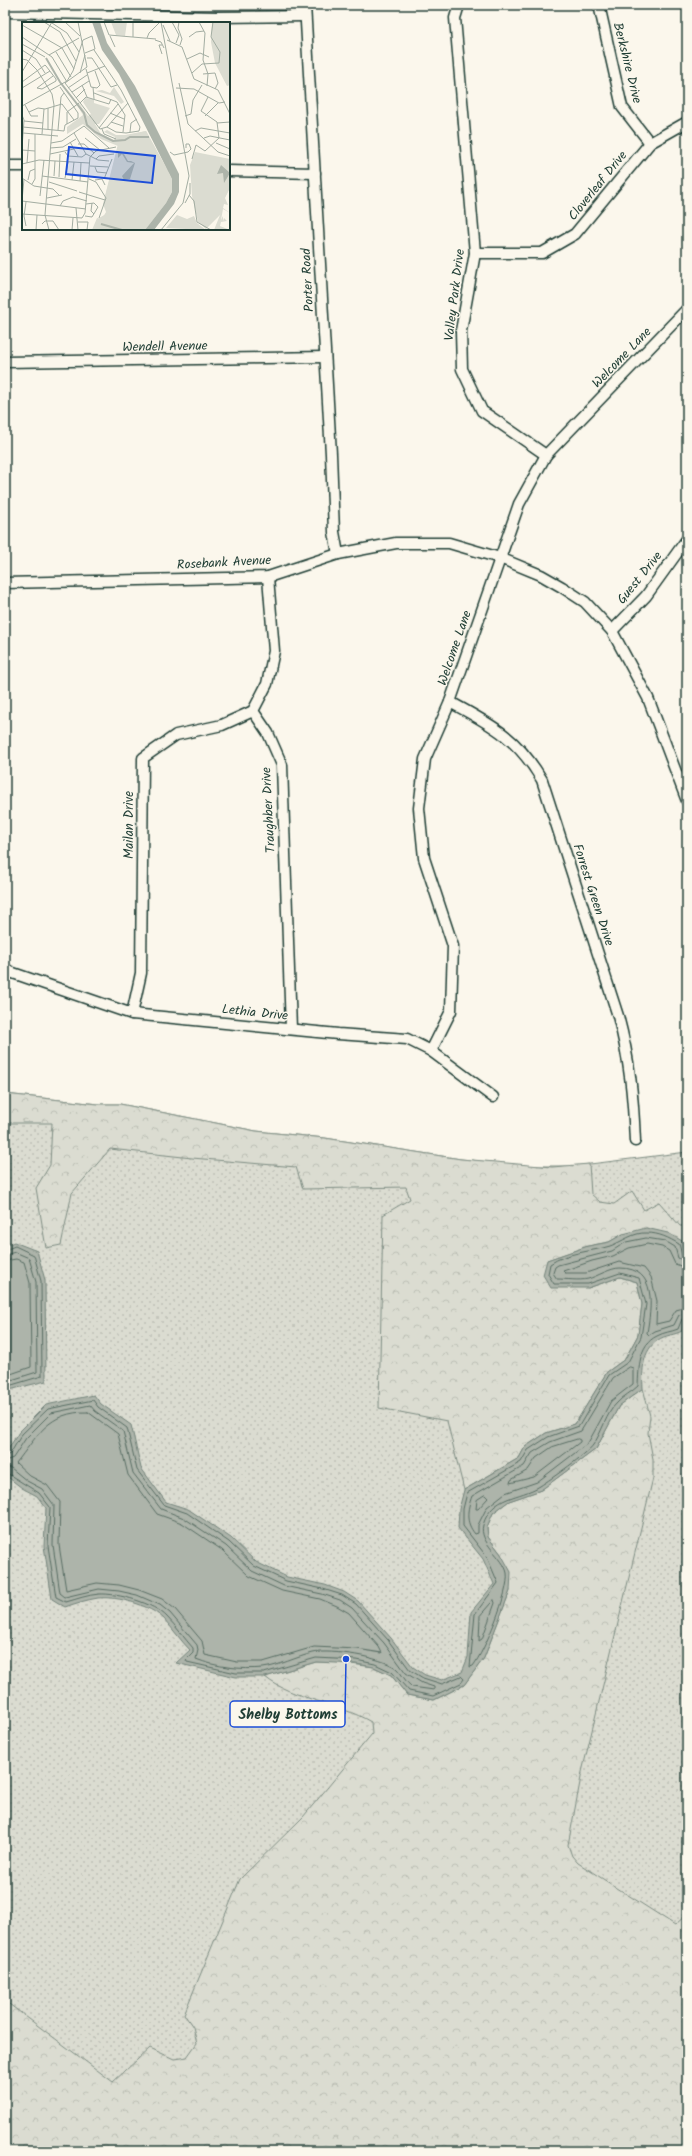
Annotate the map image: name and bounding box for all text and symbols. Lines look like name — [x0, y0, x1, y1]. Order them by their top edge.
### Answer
street label: Berkshire Drive — [607, 20, 647, 106]
inset map — [22, 22, 230, 230]
street label: Cloverleaf Drive — [563, 146, 633, 226]
street label: Porter Road — [296, 247, 320, 312]
street label: Valley Park Drive — [439, 248, 471, 342]
street label: Welcome Lane — [587, 322, 657, 393]
street label: Wendell Avenue — [122, 336, 208, 358]
street label: Guest Drive — [612, 547, 668, 609]
street label: Rosebank Avenue — [176, 550, 272, 576]
street label: Welcome Lane — [432, 607, 478, 688]
street label: Traughber Drive — [256, 766, 282, 854]
street label: Mailan Drive — [119, 791, 140, 859]
street label: Forrest Green Drive — [567, 841, 619, 949]
street label: Lethia Drive — [221, 999, 289, 1027]
callout: Shelby Bottoms — [230, 1701, 345, 1727]
text: Shelby Bottoms — [239, 1704, 338, 1726]

